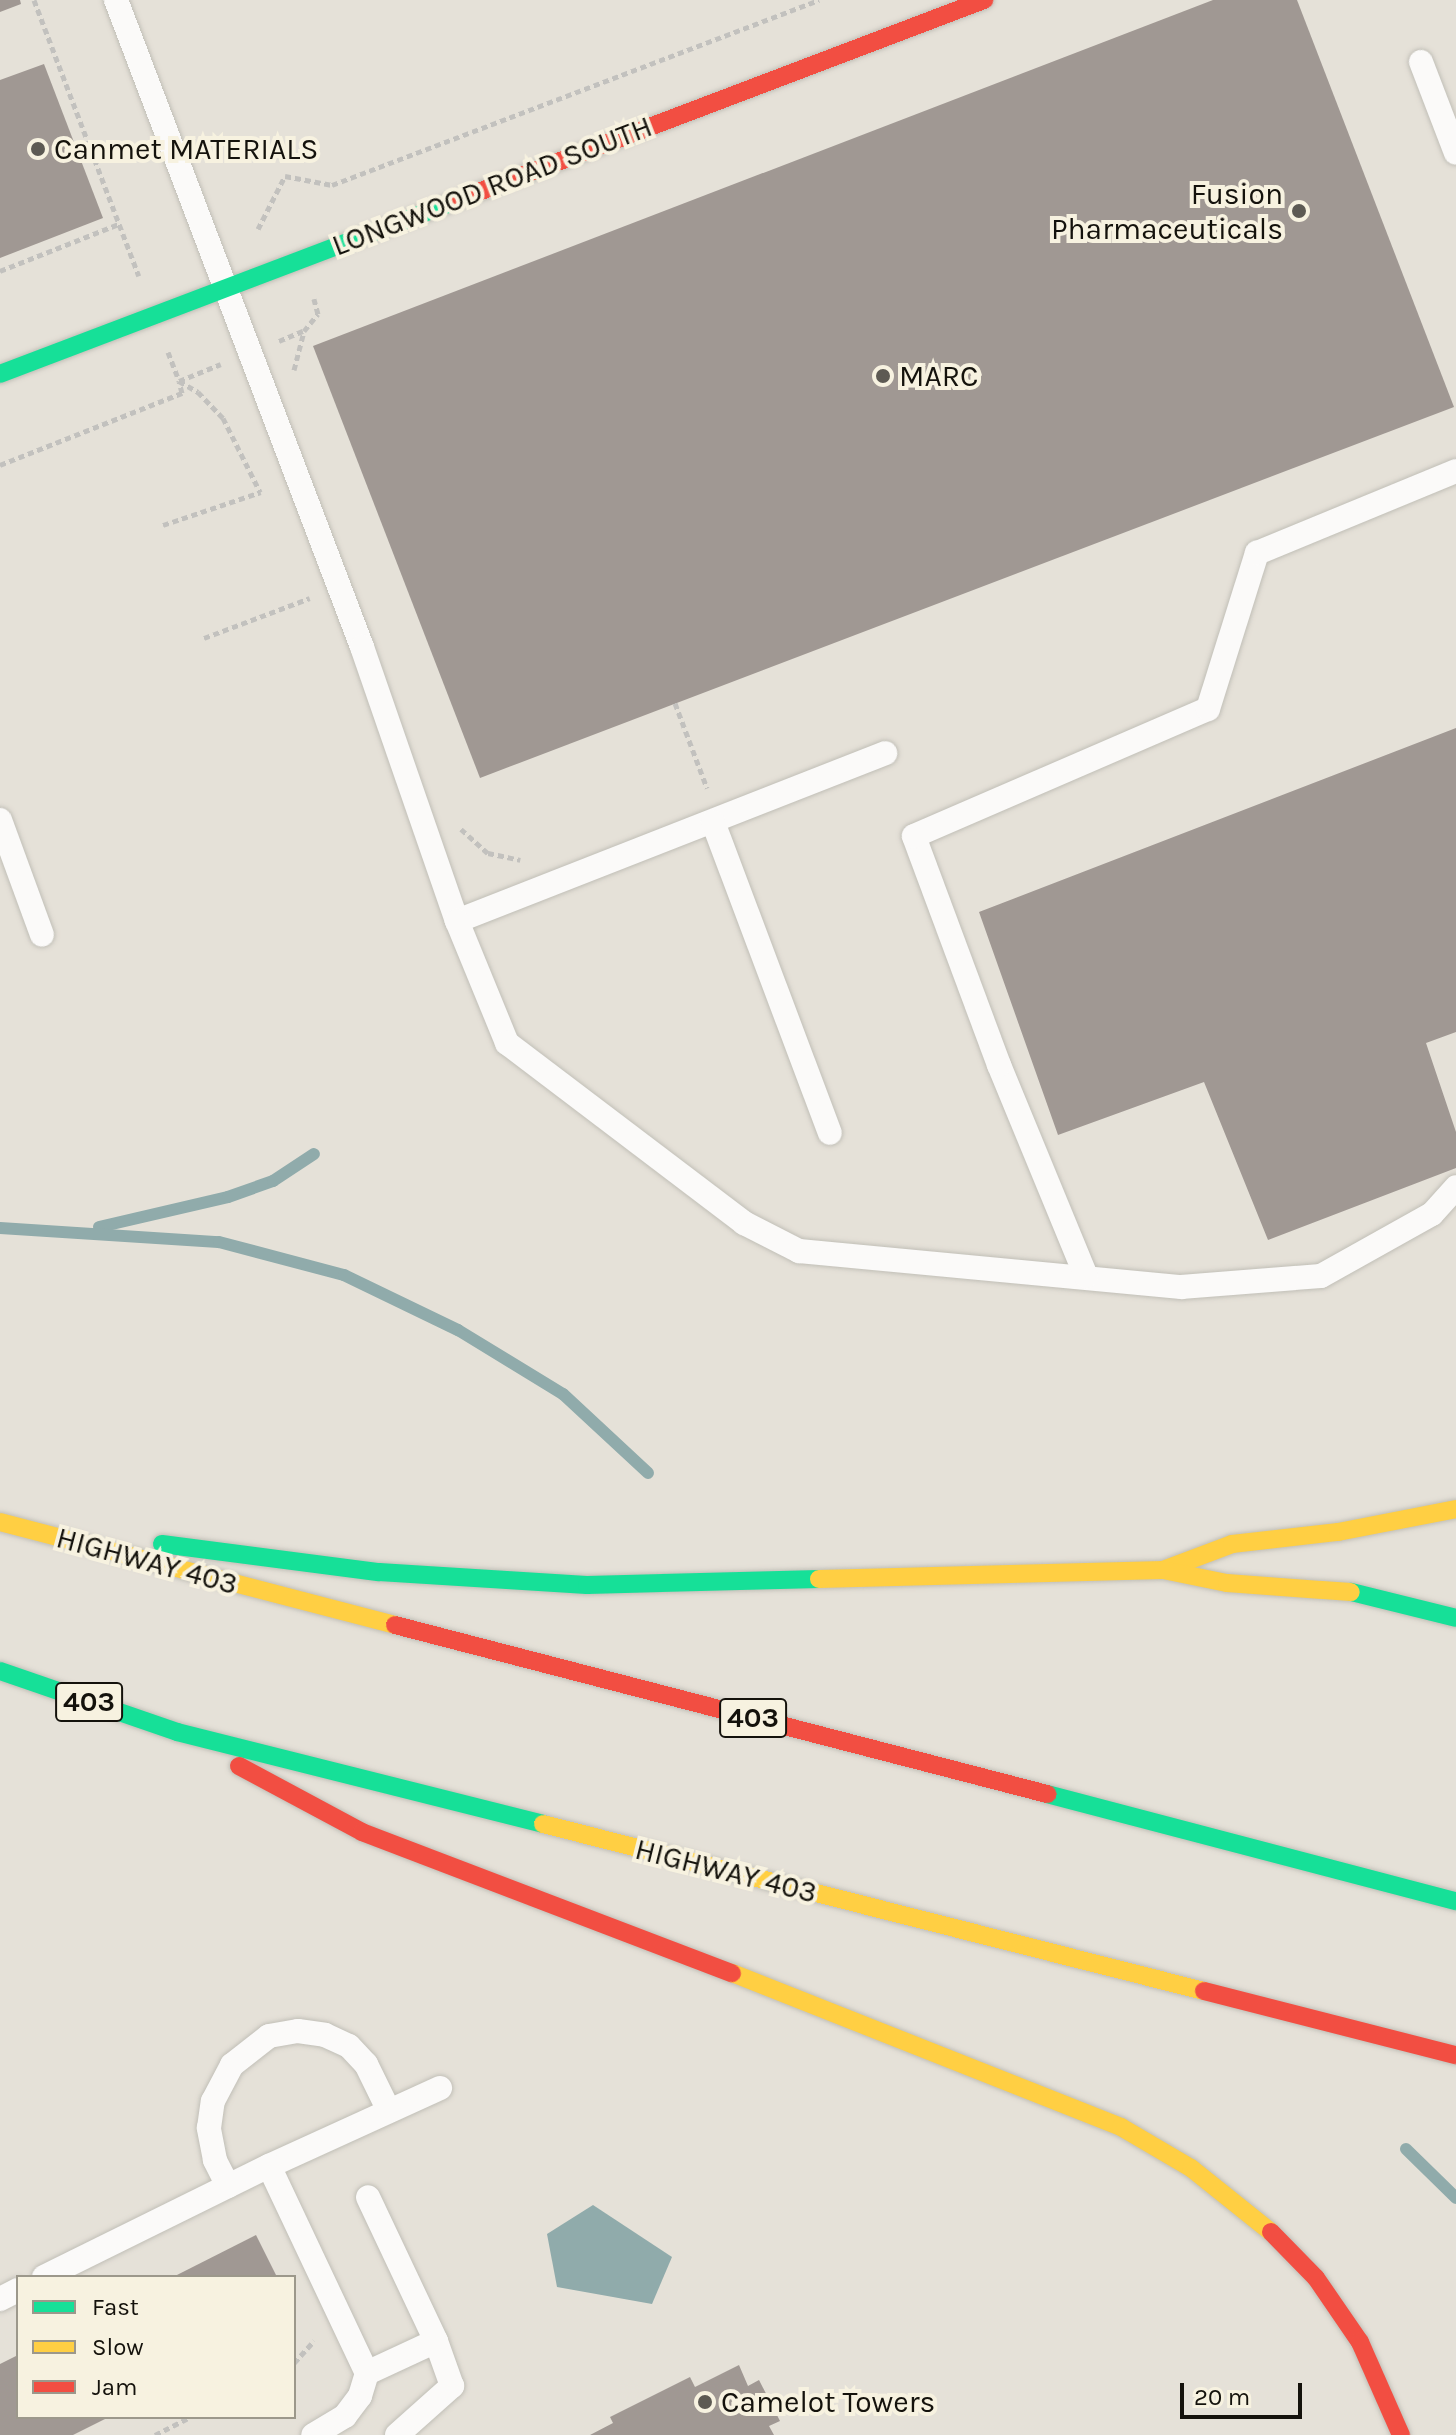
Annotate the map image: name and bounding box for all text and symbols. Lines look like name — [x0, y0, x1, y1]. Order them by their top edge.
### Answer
street label: LONGWOOD ROAD SOUTH — [327, 108, 657, 264]
place label: Canmet MATERIALS — [54, 131, 318, 167]
marker: Canmet MATERIALS — [29, 140, 47, 158]
place label: Fusion Pharmaceuticals — [1051, 176, 1283, 246]
marker: Fusion Pharmaceuticals — [1290, 202, 1308, 220]
place label: MARC — [899, 358, 978, 394]
marker: MARC — [874, 367, 892, 385]
street label: HIGHWAY 403 — [53, 1520, 241, 1602]
road number: 403 — [55, 1678, 123, 1726]
road number: 403 — [719, 1694, 787, 1742]
street label: HIGHWAY 403 — [631, 1831, 821, 1911]
legend — [16, 2275, 296, 2419]
text: Fast — [92, 2293, 139, 2321]
text: Slow — [92, 2333, 144, 2361]
scale bar — [1184, 2367, 1306, 2417]
text: Jam — [92, 2373, 137, 2401]
text: 20 m — [1194, 2383, 1250, 2411]
place label: Camelot Towers — [721, 2384, 935, 2420]
marker: Camelot Towers — [696, 2393, 714, 2411]

